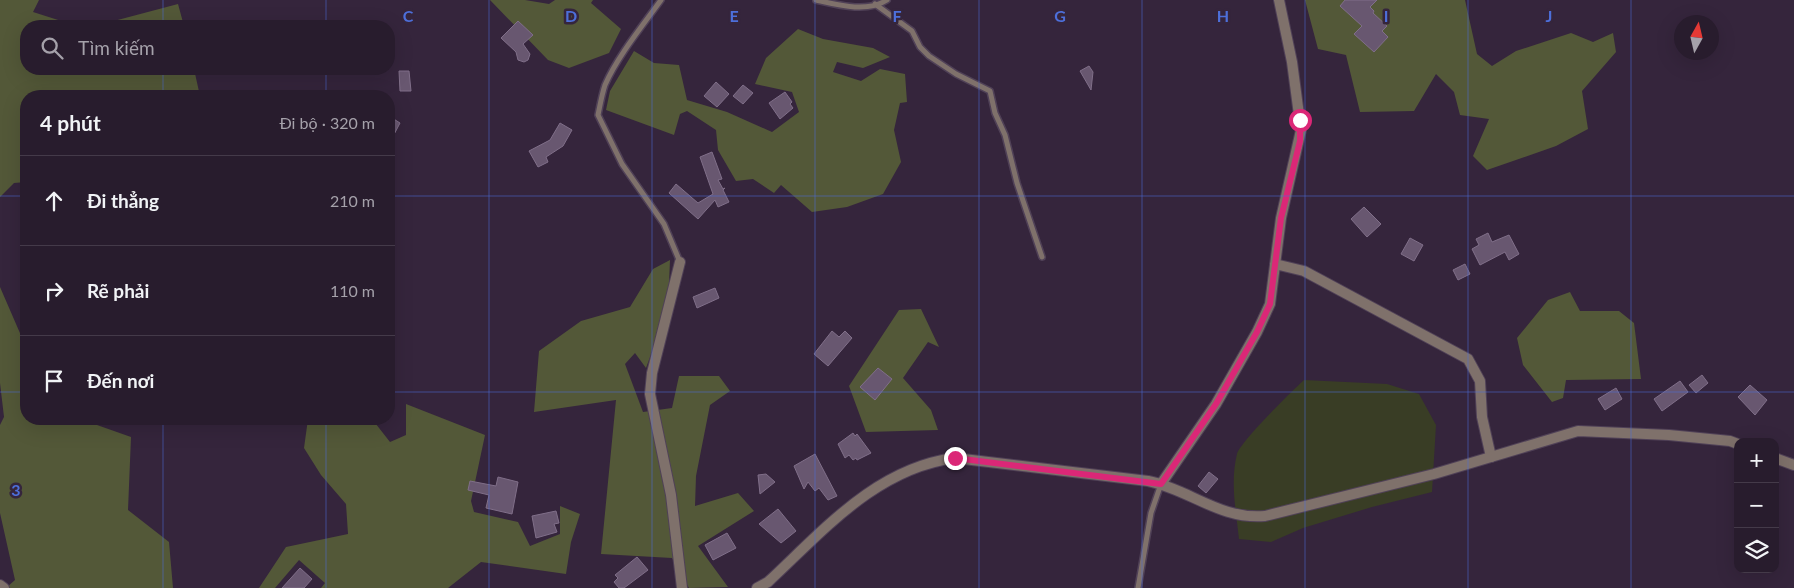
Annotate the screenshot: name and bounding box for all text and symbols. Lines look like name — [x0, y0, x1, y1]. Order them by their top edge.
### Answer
text: C — [403, 6, 414, 25]
text: D — [565, 6, 577, 25]
text: E — [729, 6, 739, 25]
text: F — [892, 6, 902, 25]
text: G — [1054, 6, 1066, 25]
text: H — [1217, 6, 1229, 25]
text: I — [1384, 6, 1388, 25]
text: J — [1546, 6, 1552, 25]
north arrow — [1674, 15, 1719, 60]
search box — [20, 20, 395, 75]
icon: search — [38, 34, 66, 62]
text: Tìm kiếm — [78, 36, 155, 59]
route start — [1289, 109, 1312, 132]
text: 4 phút — [40, 110, 101, 135]
text: Đi bộ · 320 m — [279, 113, 375, 132]
icon: ahead — [40, 187, 68, 215]
text: Đi thẳng — [87, 189, 159, 212]
text: 210 m — [330, 191, 375, 210]
icon: right — [40, 277, 68, 305]
text: Rẽ phải — [87, 279, 149, 302]
text: 110 m — [330, 281, 375, 300]
icon: arrive — [40, 367, 68, 395]
text: Đến nơi — [87, 369, 154, 392]
map controls — [1734, 438, 1779, 573]
button: + — [1734, 438, 1779, 483]
route end — [944, 447, 967, 470]
text: 3 — [11, 480, 21, 499]
button: − — [1734, 483, 1779, 528]
button: layers — [1734, 528, 1779, 573]

